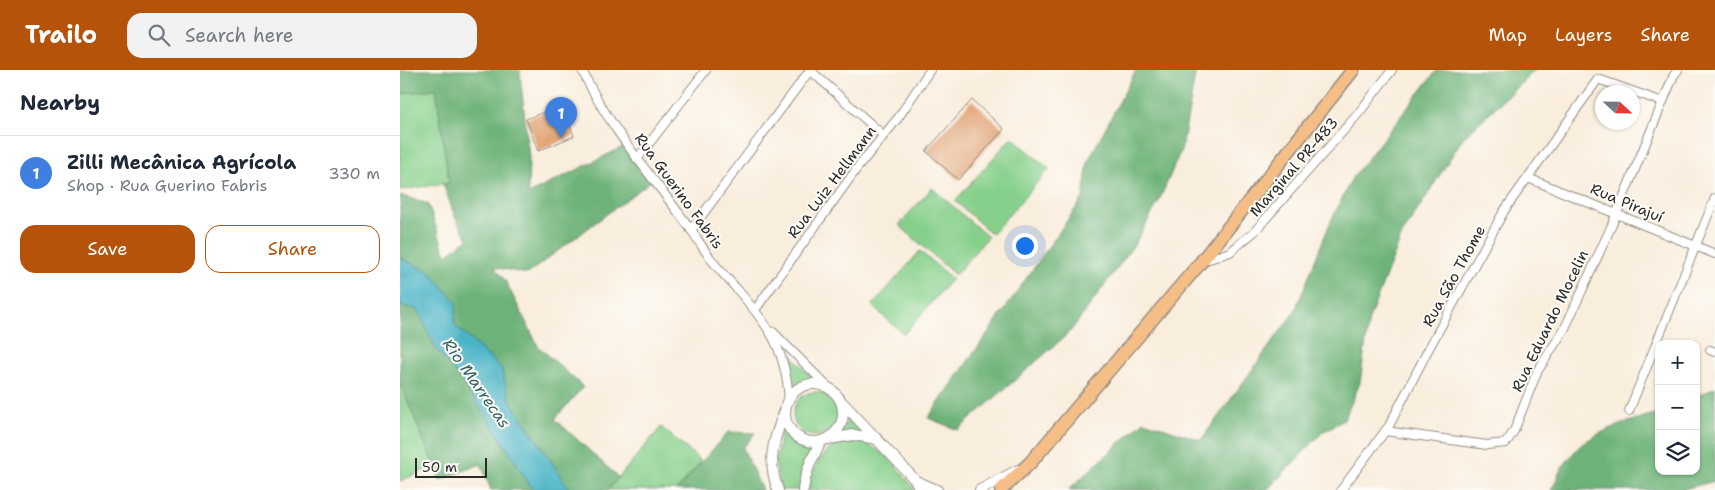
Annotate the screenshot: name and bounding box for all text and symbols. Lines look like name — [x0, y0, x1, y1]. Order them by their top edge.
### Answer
search box — [127, 13, 477, 58]
text: Trailo — [25, 19, 97, 51]
icon: search — [145, 21, 173, 49]
text: Search here — [185, 23, 294, 48]
text: Map — [1489, 23, 1527, 47]
text: Layers — [1555, 23, 1612, 47]
text: Share — [1640, 23, 1690, 47]
north arrow — [1595, 85, 1640, 130]
text: Nearby — [20, 89, 100, 117]
pin: 1 — [545, 97, 577, 138]
street label: Marginal PR-483 — [1245, 113, 1343, 221]
street label: Rua Luiz Hellmann — [783, 122, 881, 242]
street label: Rua Guerino Fabris — [630, 129, 728, 253]
text: Zilli Mecânica Agrícola — [67, 150, 296, 175]
text: 1 — [32, 163, 40, 184]
text: 330 m — [328, 163, 380, 184]
text: Shop · Rua Guerino Fabris — [67, 175, 268, 196]
street label: Rua Pirajuí — [1587, 179, 1667, 228]
street label: Rua São Thome — [1418, 222, 1490, 330]
button: Save — [20, 225, 195, 273]
button: Share — [205, 225, 380, 273]
your location — [1012, 233, 1038, 259]
street label: Rua Eduardo Mocelin — [1507, 247, 1593, 395]
water label: Rio Marrecas — [438, 334, 515, 432]
map controls — [1655, 340, 1700, 475]
button: + — [1655, 340, 1700, 385]
button: − — [1655, 385, 1700, 430]
button: layers — [1655, 430, 1700, 475]
scale bar — [415, 455, 488, 478]
text: 50 m — [422, 458, 457, 476]

